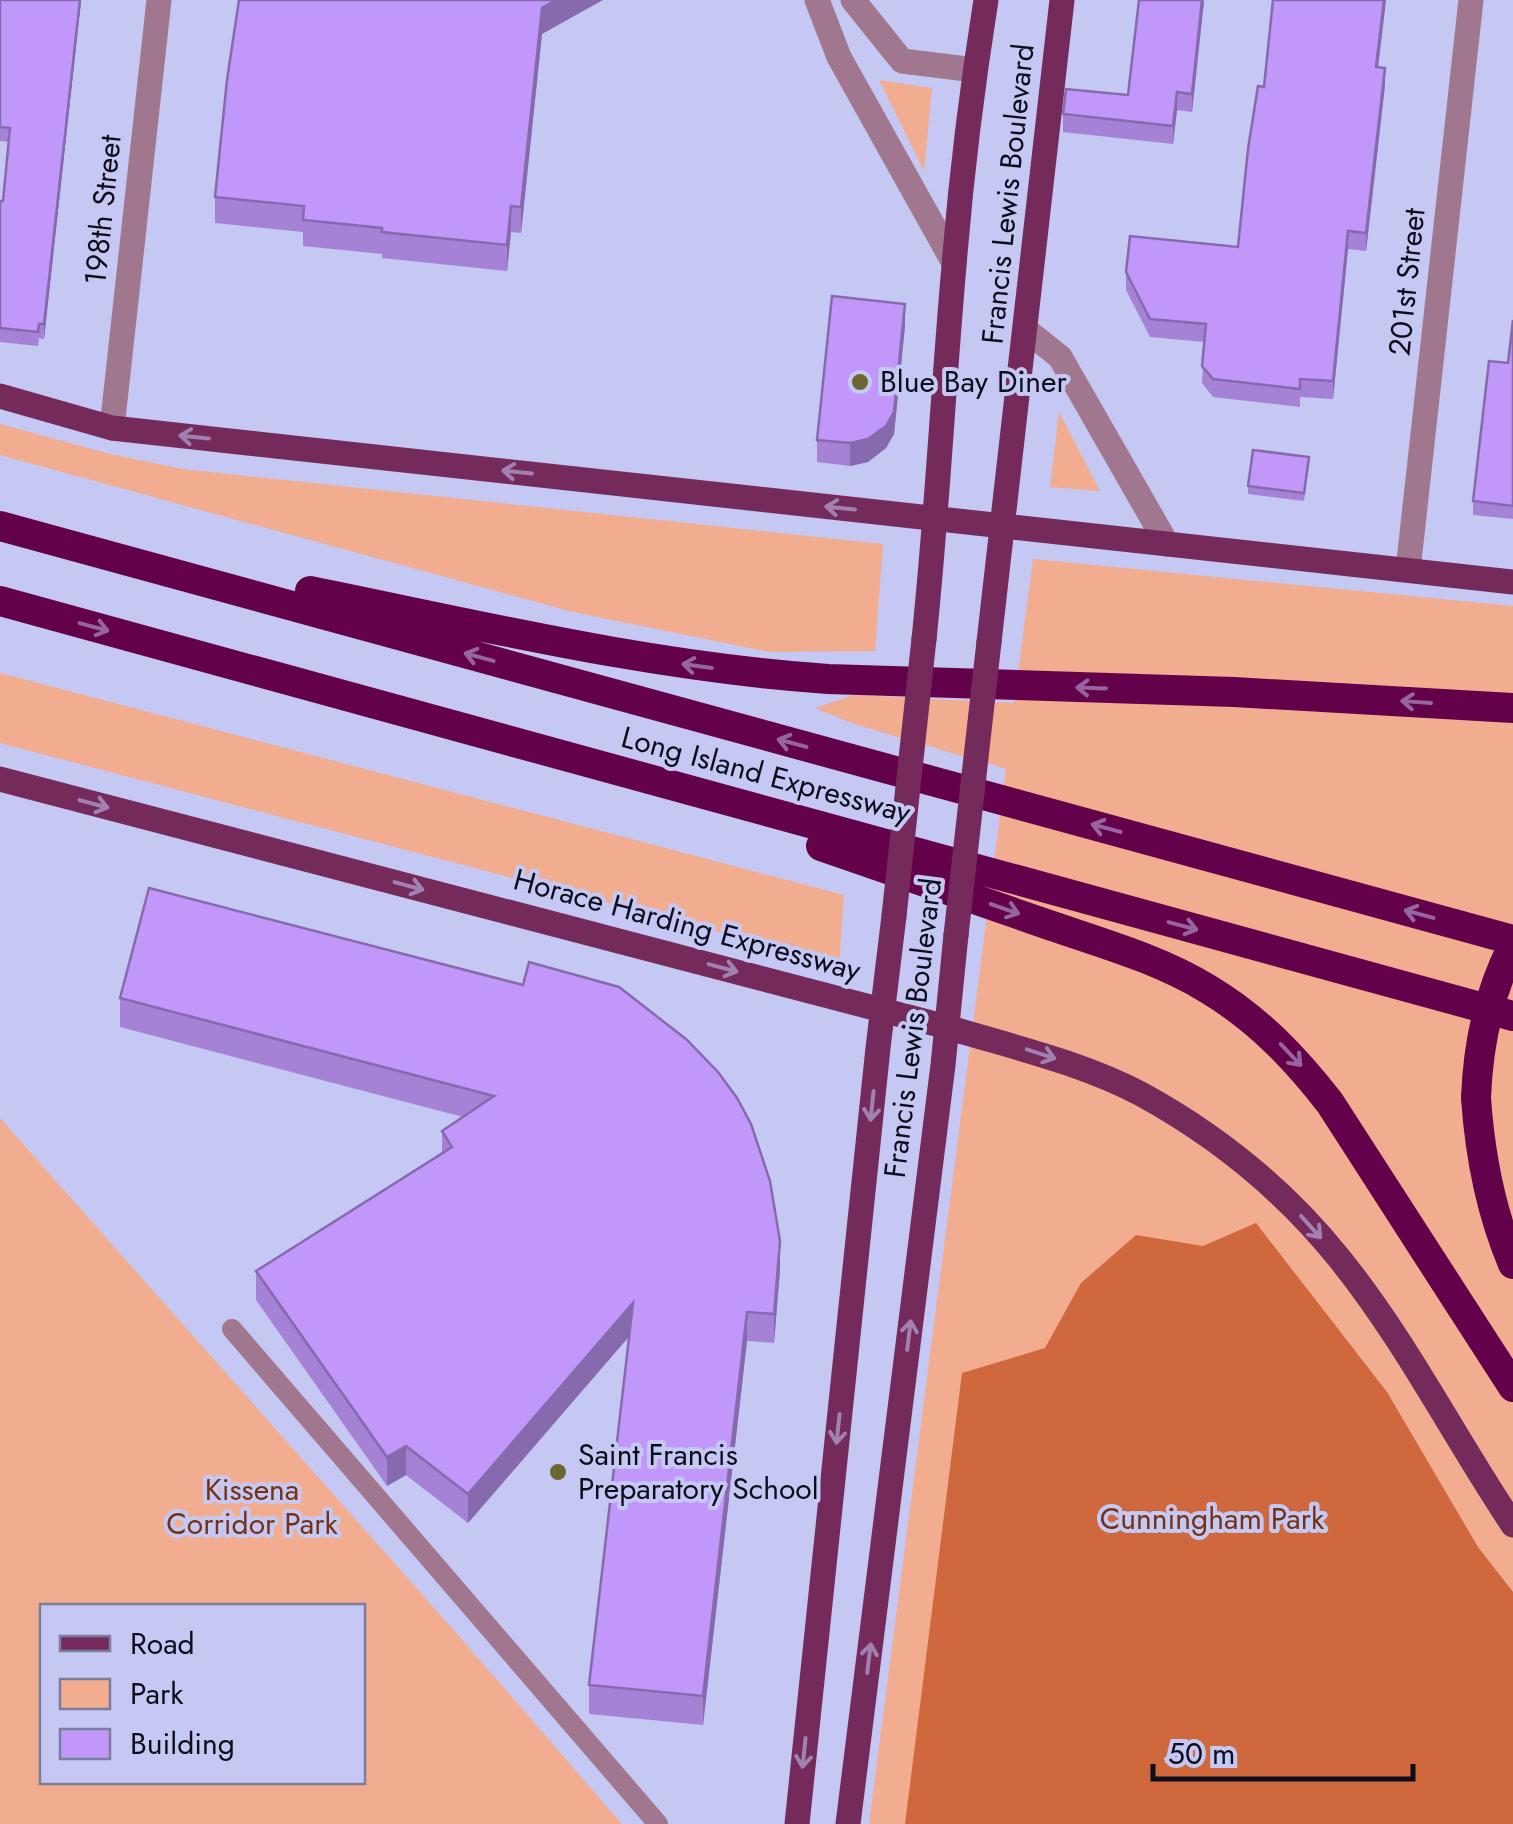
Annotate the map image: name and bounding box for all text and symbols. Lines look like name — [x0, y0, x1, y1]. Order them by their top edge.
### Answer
street label: Francis Lewis Boulevard — [970, 42, 1045, 346]
street label: 198th Street — [73, 132, 132, 287]
street label: 201st Street — [1377, 205, 1436, 358]
place label: Blue Bay Diner — [880, 360, 1067, 403]
marker: Blue Bay Diner — [849, 371, 871, 393]
one-way arrow — [178, 427, 210, 446]
one-way arrow — [501, 462, 533, 481]
one-way arrow — [824, 499, 856, 518]
one-way arrow — [78, 619, 109, 637]
one-way arrow — [464, 646, 495, 665]
one-way arrow — [681, 657, 713, 675]
one-way arrow — [1076, 678, 1108, 697]
one-way arrow — [1400, 692, 1432, 711]
street label: Long Island Expressway — [617, 715, 916, 834]
one-way arrow — [777, 732, 808, 751]
one-way arrow — [78, 795, 109, 814]
one-way arrow — [1090, 818, 1122, 837]
street label: Horace Harding Expressway — [509, 857, 866, 992]
street label: Francis Lewis Boulevard — [873, 876, 952, 1180]
one-way arrow — [393, 877, 424, 896]
one-way arrow — [988, 901, 1019, 919]
one-way arrow — [1404, 904, 1435, 923]
one-way arrow — [1166, 917, 1198, 936]
one-way arrow — [707, 959, 738, 978]
one-way arrow — [1279, 1042, 1302, 1067]
one-way arrow — [1024, 1047, 1056, 1065]
one-way arrow — [862, 1089, 881, 1122]
one-way arrow — [1300, 1214, 1323, 1239]
one-way arrow — [900, 1320, 919, 1352]
one-way arrow — [828, 1413, 847, 1445]
place label: Saint Francis Preparatory School — [578, 1433, 819, 1510]
marker: Saint Francis Preparatory School — [547, 1461, 569, 1483]
park label: Kissena Corridor Park — [166, 1468, 339, 1545]
park label: Cunningham Park — [1100, 1497, 1325, 1540]
legend — [40, 1604, 365, 1784]
text: Road — [130, 1622, 195, 1665]
one-way arrow — [860, 1642, 879, 1674]
text: Park — [130, 1672, 184, 1715]
scale bar — [1153, 1719, 1413, 1781]
text: Building — [130, 1722, 235, 1765]
text: 50 m — [1168, 1732, 1235, 1775]
one-way arrow — [794, 1736, 813, 1768]

